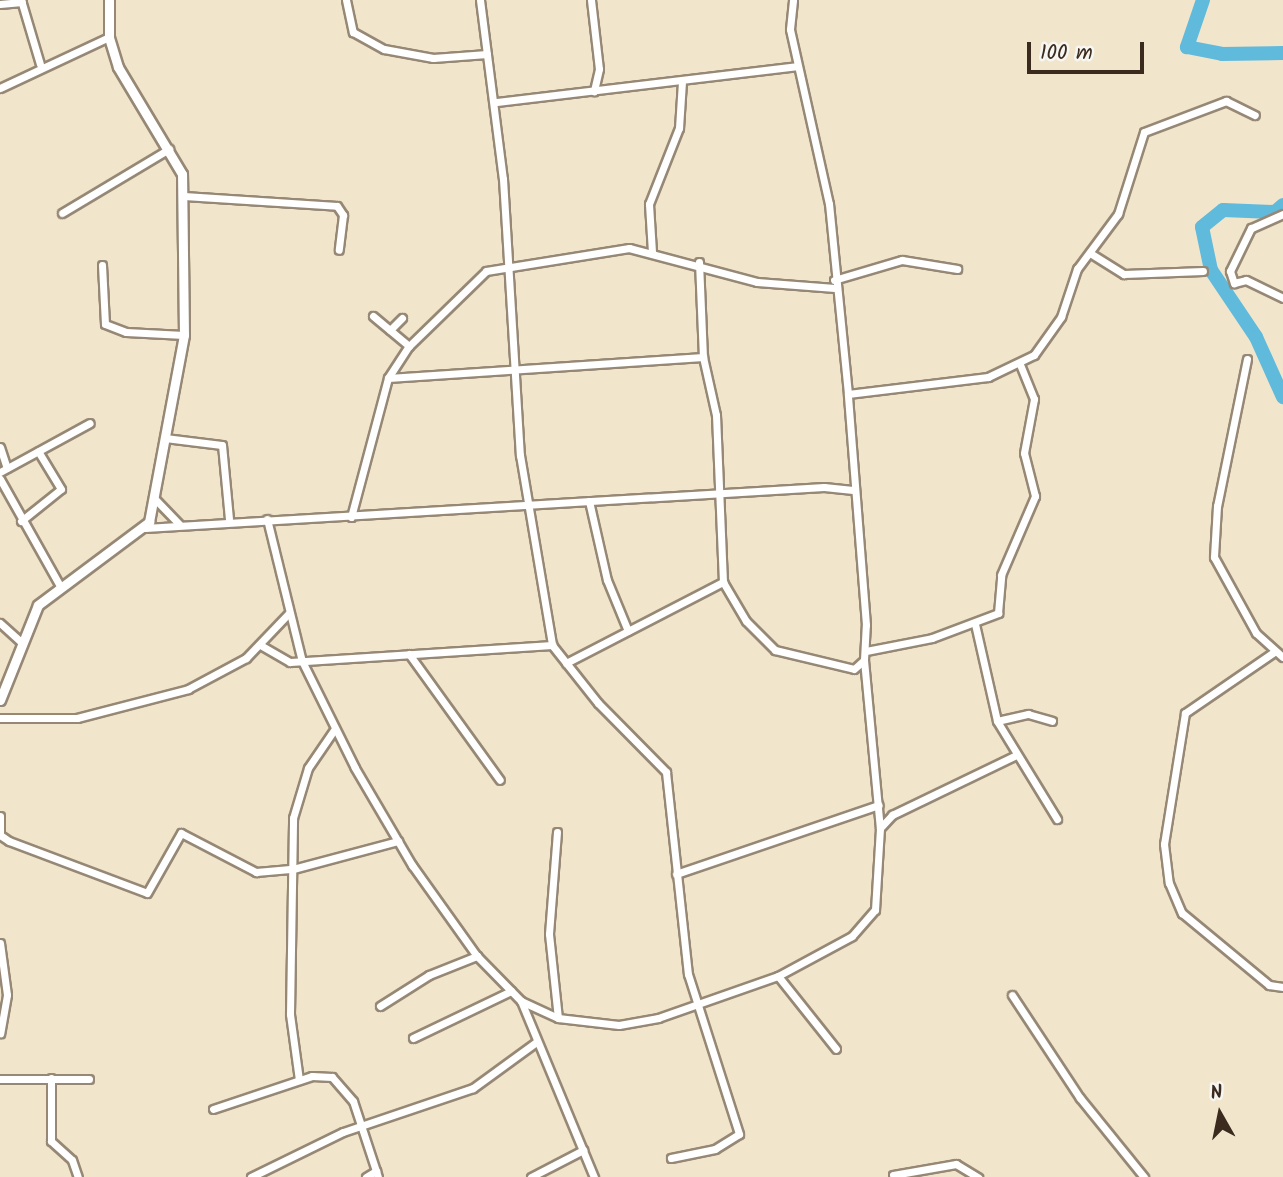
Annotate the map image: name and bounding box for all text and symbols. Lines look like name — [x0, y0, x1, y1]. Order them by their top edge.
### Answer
scale bar — [1031, 28, 1148, 72]
text: 100 m — [1040, 37, 1093, 70]
text: N — [1208, 1078, 1225, 1109]
north arrow — [1185, 1079, 1255, 1149]

